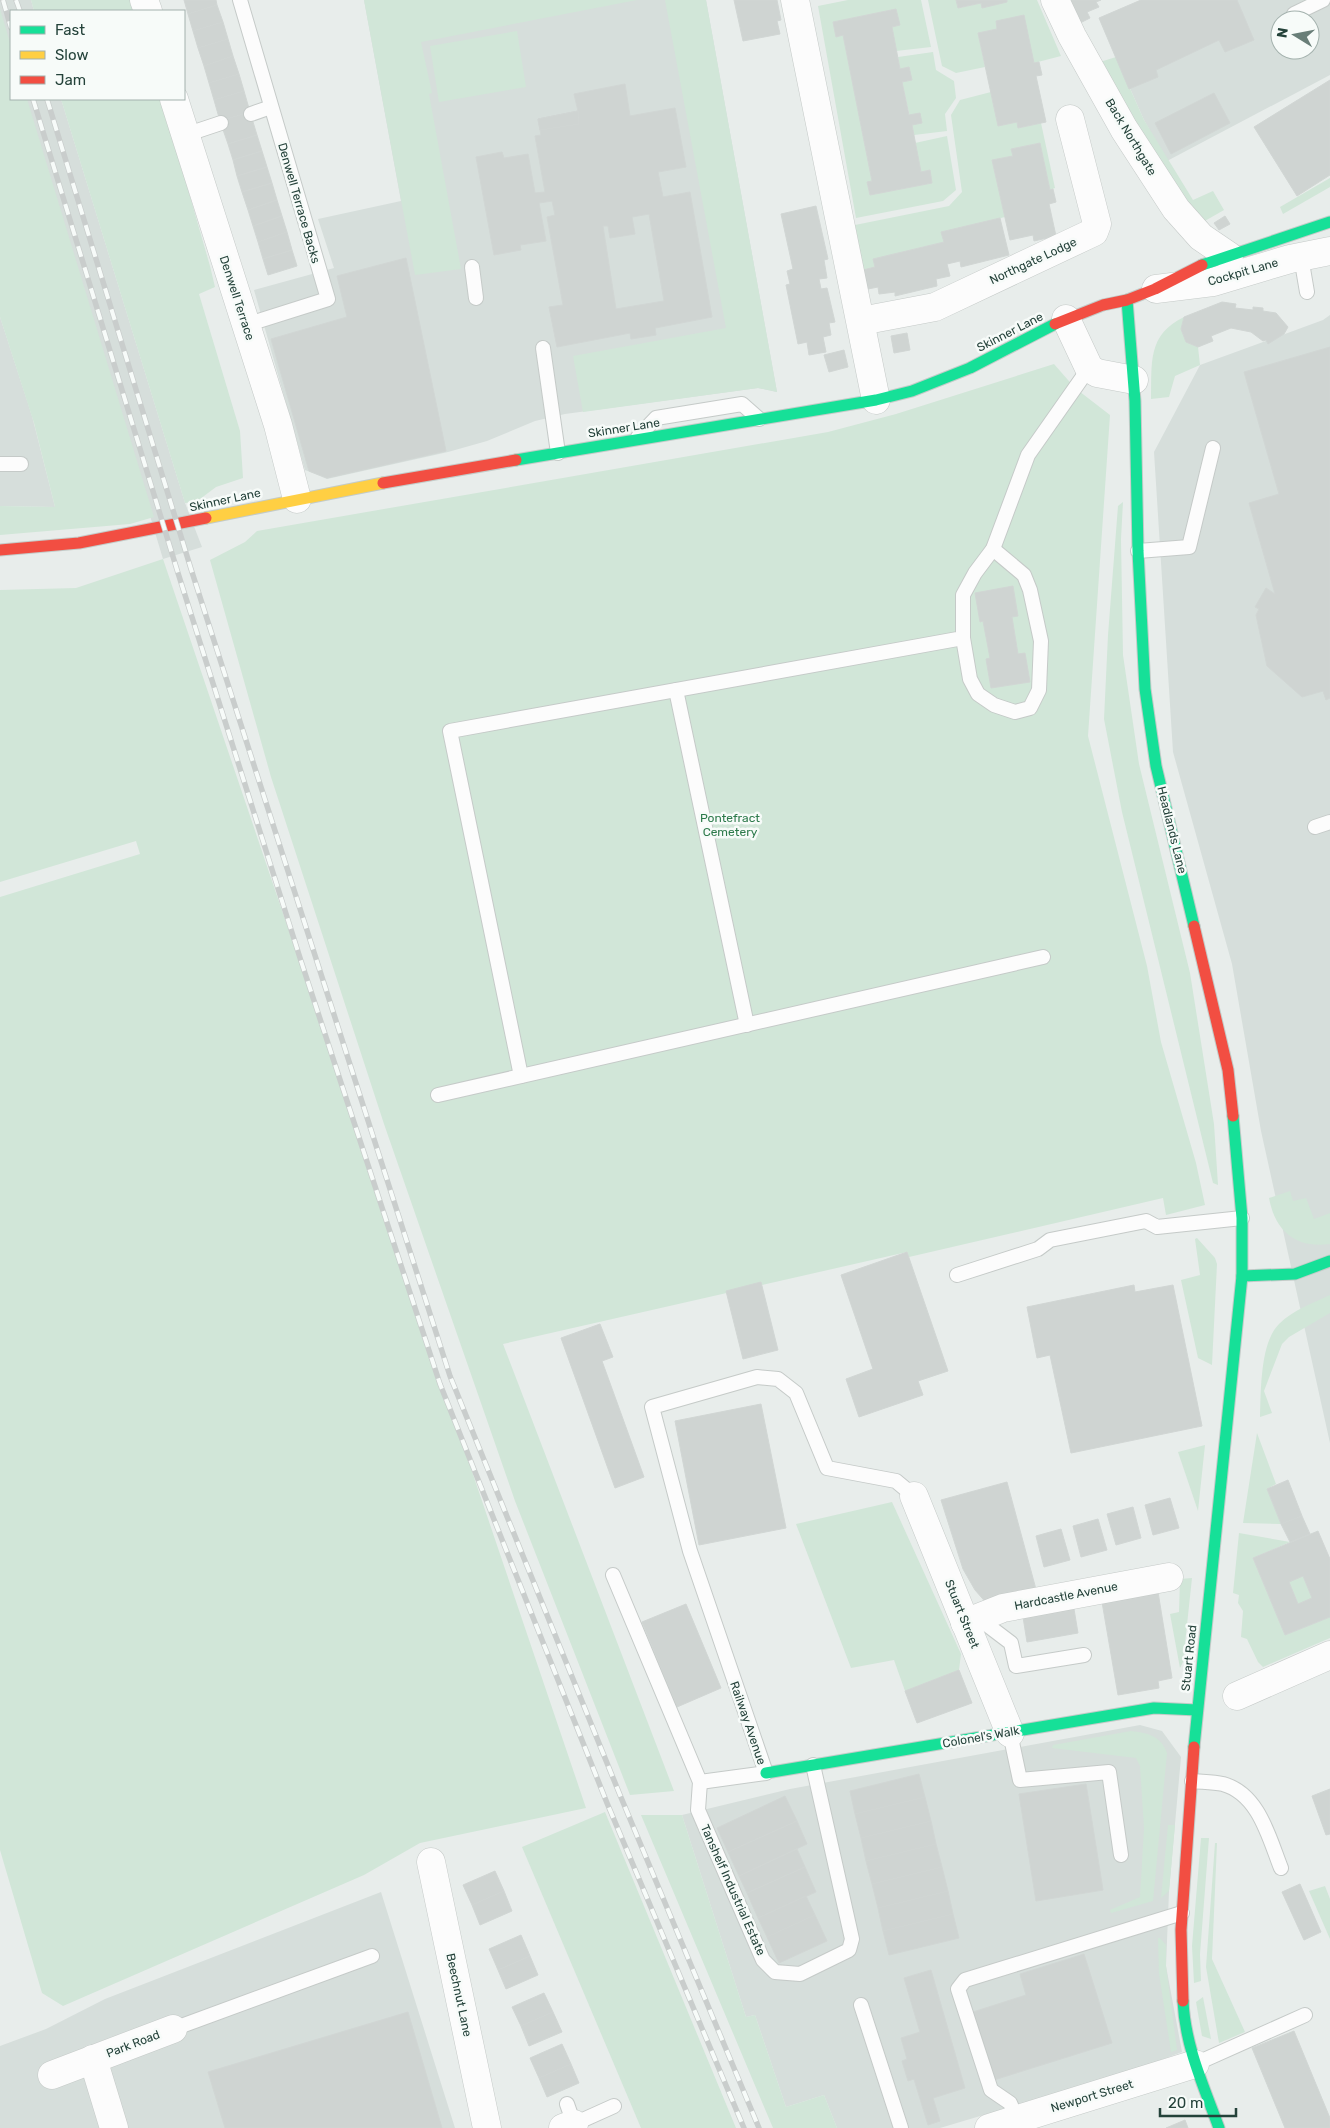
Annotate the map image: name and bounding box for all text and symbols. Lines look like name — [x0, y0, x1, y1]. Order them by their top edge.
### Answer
legend — [10, 10, 185, 100]
north arrow — [1270, 10, 1320, 60]
text: Fast — [55, 21, 85, 39]
text: N — [1273, 26, 1292, 39]
text: Slow — [55, 46, 88, 64]
text: Jam — [55, 71, 86, 89]
street label: Back Northgate — [1103, 96, 1160, 178]
street label: Denwell Terrace Backs — [275, 141, 323, 265]
street label: Northgate Lodge — [987, 235, 1079, 287]
street label: Denwell Terrace — [217, 254, 257, 342]
street label: Cockpit Lane — [1206, 255, 1280, 289]
street label: Skinner Lane — [975, 309, 1046, 355]
street label: Skinner Lane — [587, 415, 661, 441]
street label: Skinner Lane — [188, 486, 262, 514]
street label: Headlands Lane — [1154, 785, 1190, 875]
park label: Pontefract Cemetery — [700, 811, 760, 839]
street label: Stuart Street — [942, 1578, 982, 1651]
street label: Hardcastle Avenue — [1013, 1579, 1119, 1613]
street label: Stuart Road — [1179, 1624, 1199, 1692]
street label: Railway Avenue — [727, 1679, 769, 1767]
street label: Colonel's Walk — [941, 1723, 1021, 1751]
street label: Tanshelf Industrial Estate — [698, 1822, 768, 1958]
street label: Beechnut Lane — [443, 1952, 475, 2038]
street label: Park Road — [104, 2027, 162, 2061]
street label: Newport Street — [1049, 2077, 1135, 2115]
scale bar — [1160, 2086, 1236, 2118]
text: 20 m — [1168, 2094, 1203, 2112]

